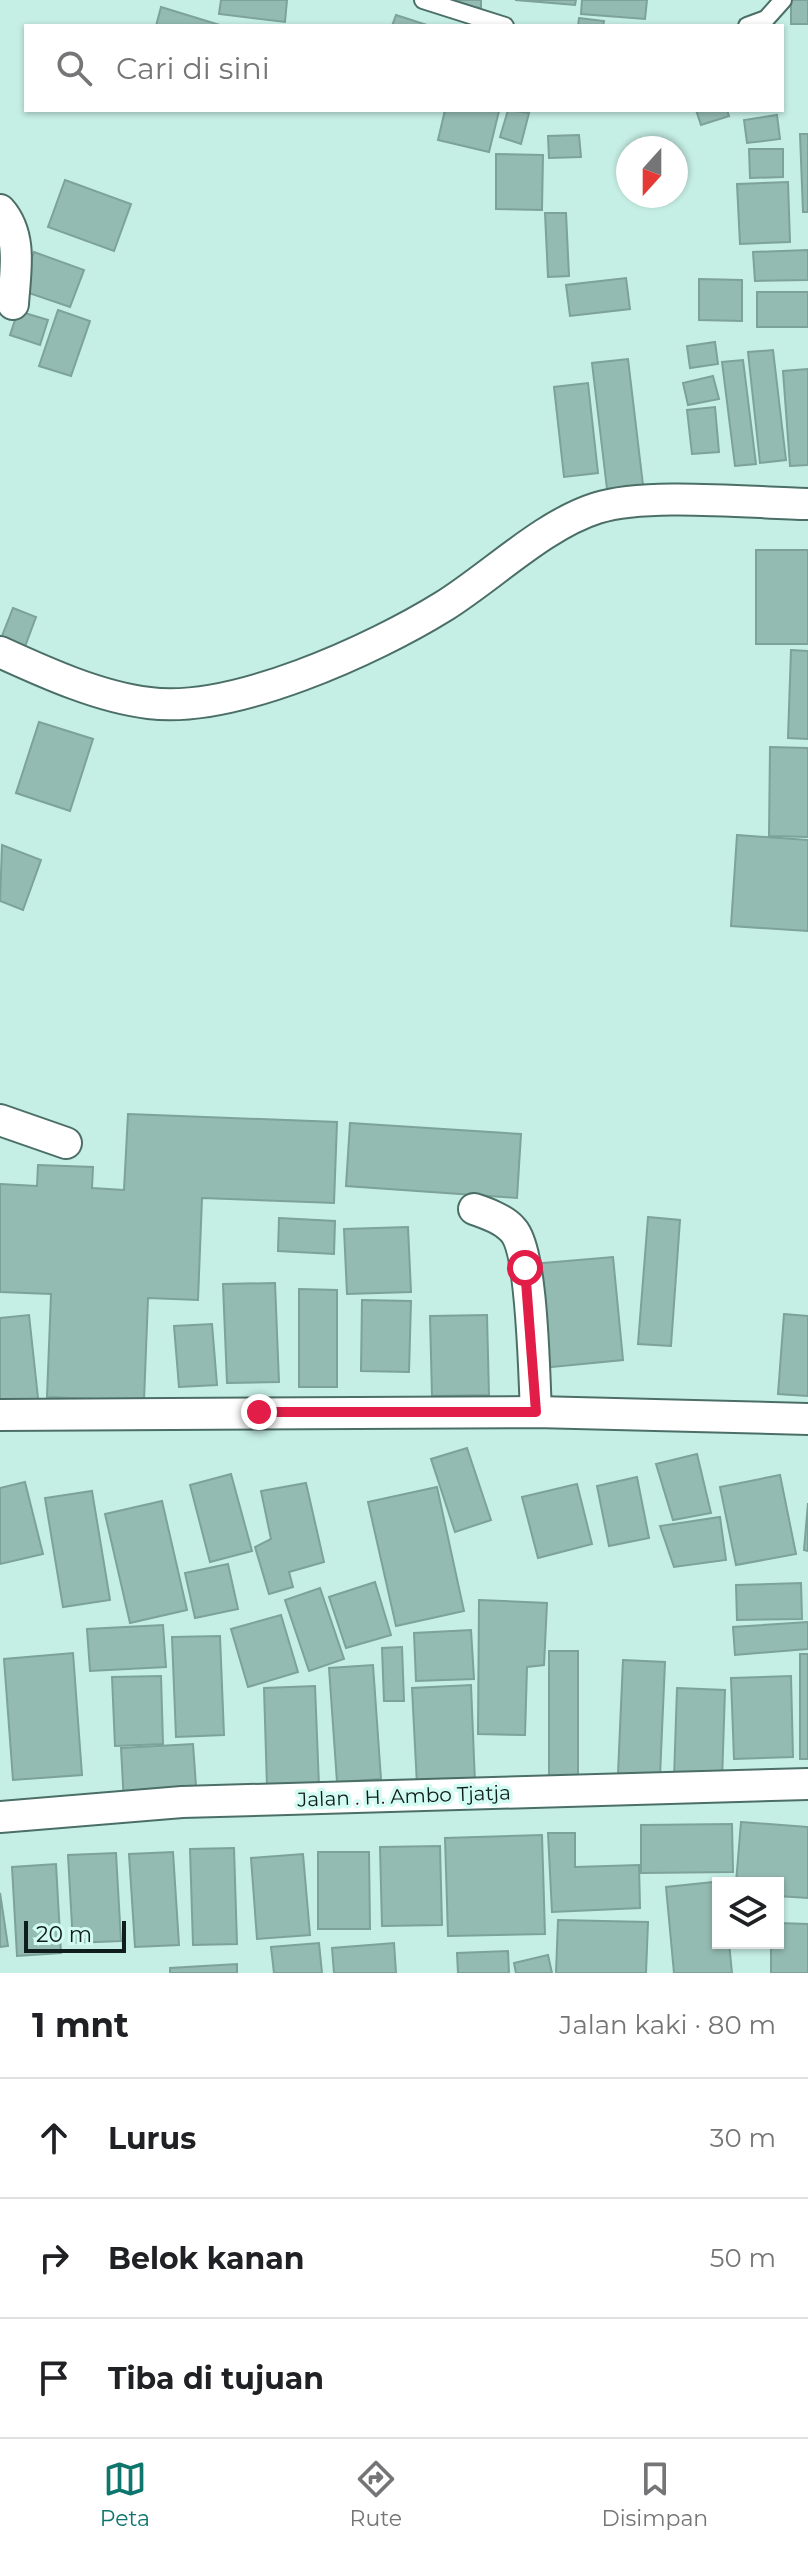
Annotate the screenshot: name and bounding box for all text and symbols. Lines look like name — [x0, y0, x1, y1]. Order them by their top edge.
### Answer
search box — [24, 24, 784, 112]
icon: search — [52, 46, 96, 90]
text: Cari di sini — [116, 50, 270, 87]
north arrow — [616, 136, 688, 208]
route start — [507, 1250, 543, 1286]
route end — [241, 1394, 277, 1430]
street label: Jalan . H. Ambo Tjatja — [296, 1780, 511, 1812]
map controls — [712, 1877, 784, 1949]
button: layers — [712, 1877, 784, 1949]
scale bar — [24, 1917, 126, 1953]
text: 20 m — [36, 1921, 92, 1948]
text: 1 mnt — [32, 2004, 129, 2046]
text: Jalan kaki · 80 m — [559, 2009, 776, 2041]
icon: ahead — [32, 2116, 76, 2160]
text: Lurus — [108, 2120, 196, 2157]
text: 30 m — [710, 2122, 776, 2154]
icon: right — [32, 2236, 76, 2280]
text: Belok kanan — [108, 2240, 305, 2277]
text: 50 m — [710, 2242, 776, 2274]
icon: arrive — [32, 2356, 76, 2400]
text: Tiba di tujuan — [108, 2360, 324, 2397]
tab: Peta — [100, 2457, 150, 2532]
tab: Rute — [349, 2457, 402, 2532]
tab: Disimpan — [601, 2457, 708, 2532]

